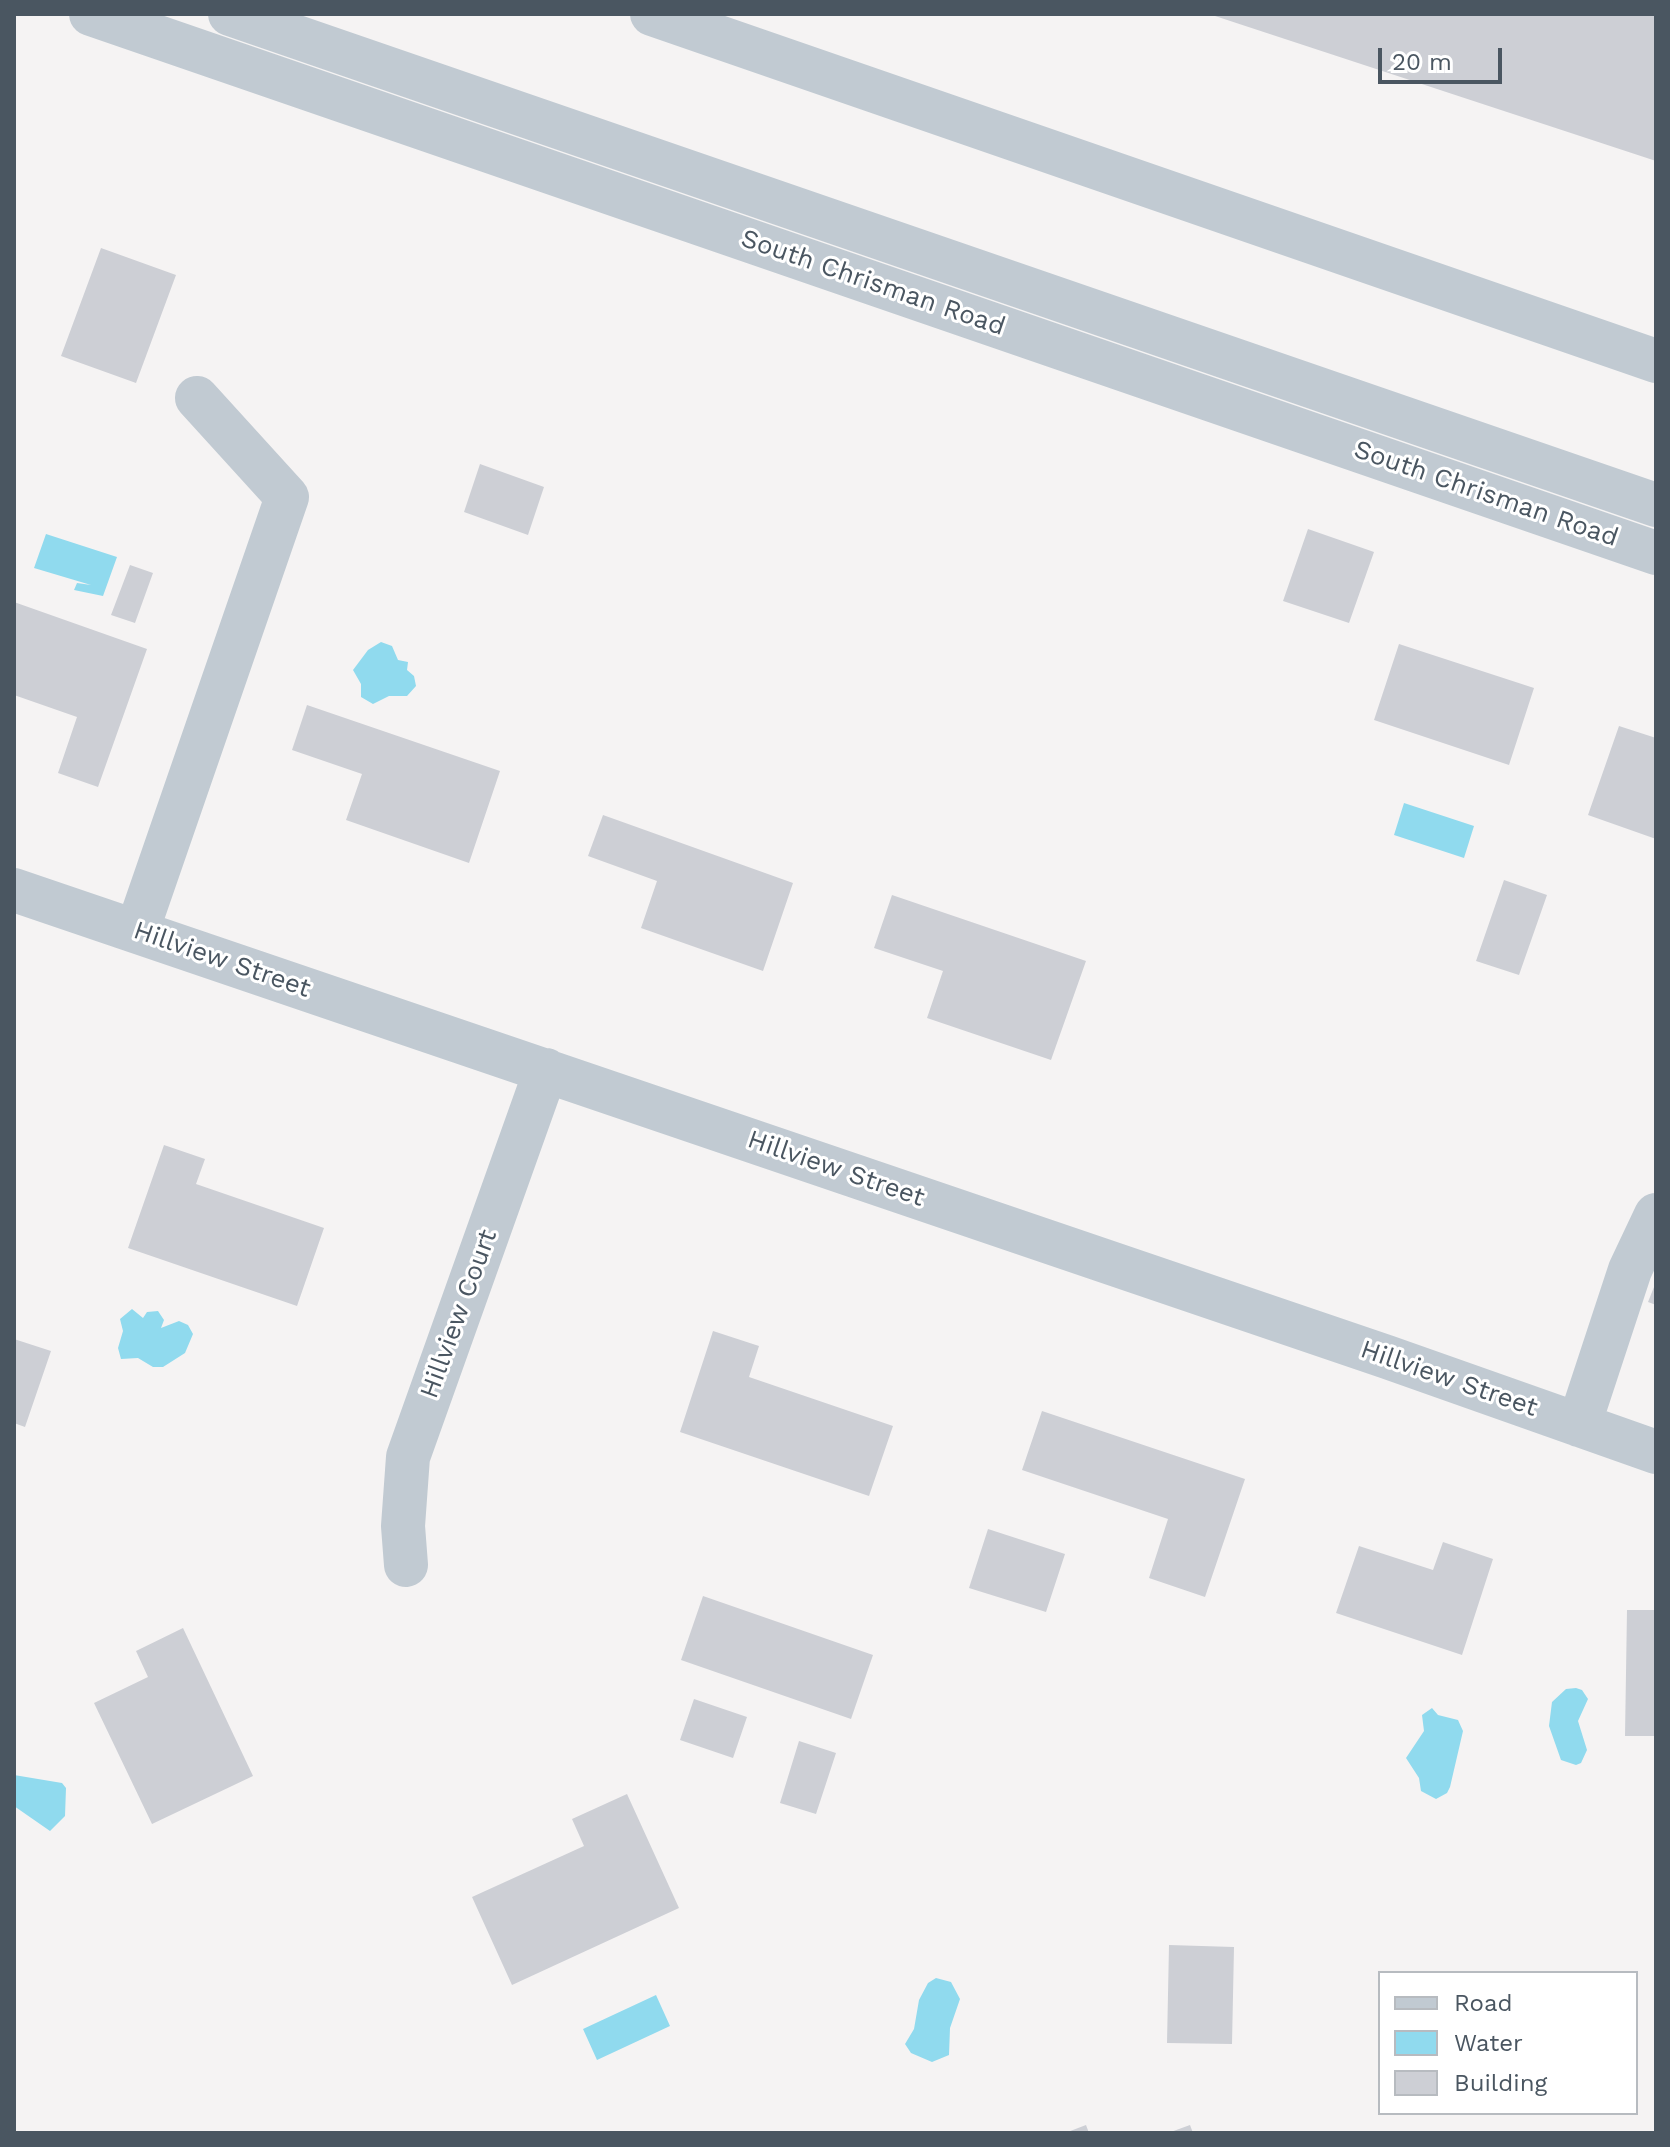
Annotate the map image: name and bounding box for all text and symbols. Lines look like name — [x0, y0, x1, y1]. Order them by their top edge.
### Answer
scale bar — [1382, 32, 1506, 82]
text: 20 m — [1392, 48, 1452, 76]
street label: South Chrisman Road — [737, 223, 1009, 343]
street label: South Chrisman Road — [1350, 434, 1622, 554]
street label: Hillview Street — [129, 915, 315, 1005]
street label: Hillview Street — [743, 1124, 929, 1214]
street label: Hillview Court — [414, 1225, 504, 1403]
street label: Hillview Street — [1356, 1334, 1542, 1424]
legend — [1378, 1971, 1638, 2115]
text: Road — [1454, 1989, 1513, 2017]
text: Water — [1454, 2029, 1523, 2057]
text: Building — [1454, 2069, 1547, 2097]

